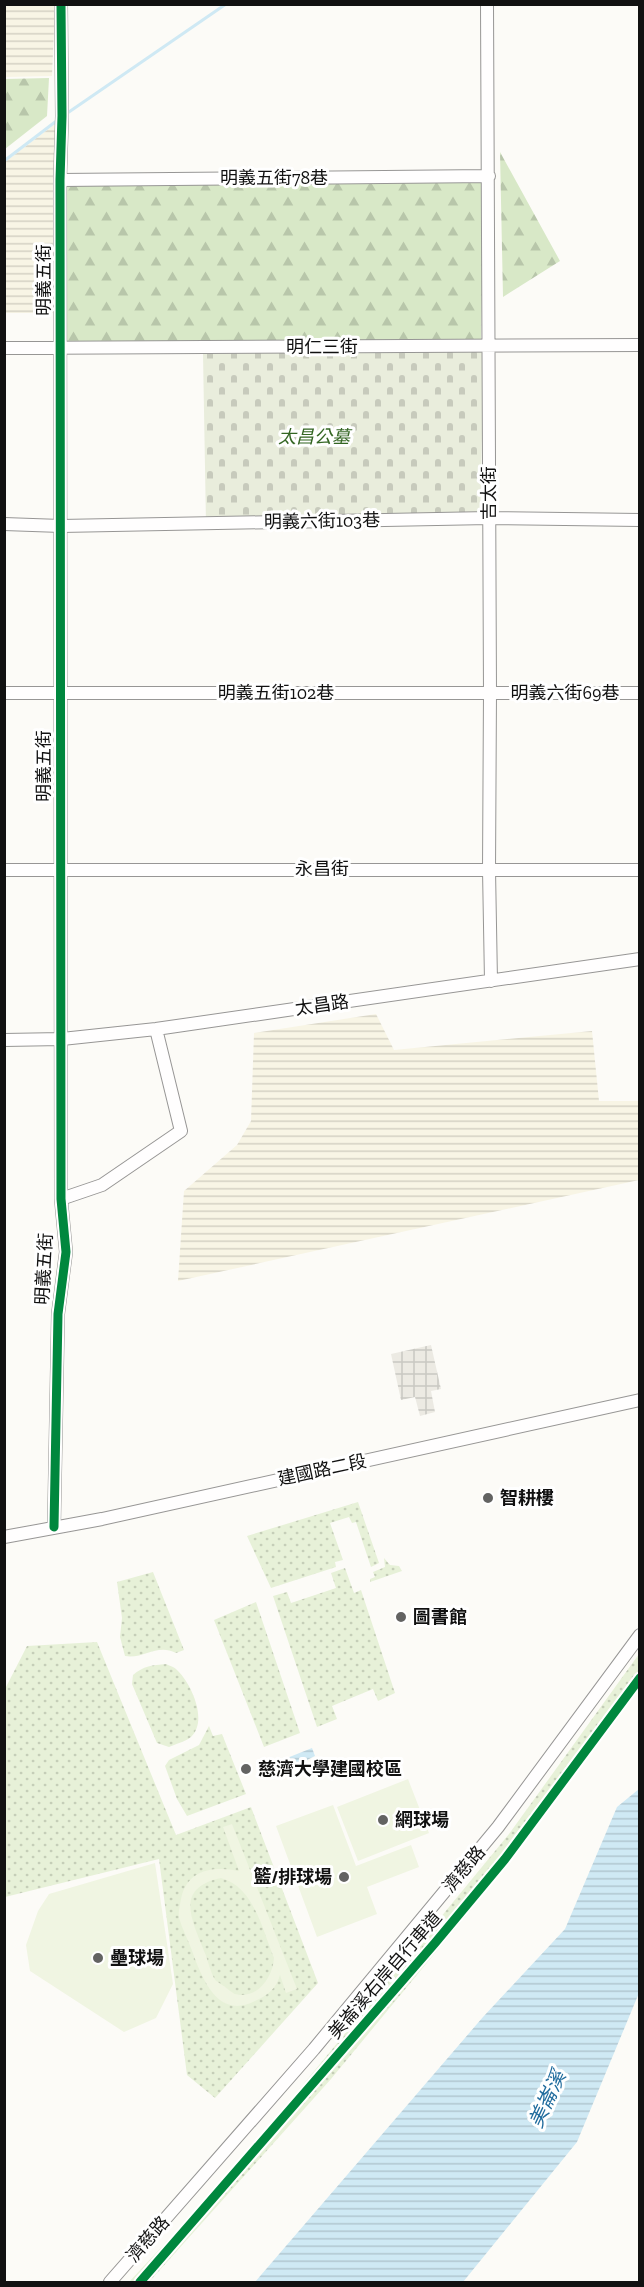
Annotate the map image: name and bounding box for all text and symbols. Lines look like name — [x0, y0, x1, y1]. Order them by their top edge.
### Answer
street label: 明義五街78巷 — [220, 167, 328, 189]
street label: 明義五街 — [33, 244, 55, 316]
street label: 明仁三街 — [286, 336, 358, 358]
park label: 太昌公墓 — [278, 426, 353, 448]
street label: 吉太街 — [478, 466, 500, 520]
street label: 明義六街103巷 — [264, 509, 380, 533]
street label: 明義五街102巷 — [218, 682, 334, 704]
street label: 明義六街69巷 — [510, 682, 620, 704]
street label: 明義五街 — [33, 730, 55, 802]
street label: 永昌街 — [295, 858, 349, 880]
street label: 太昌路 — [294, 990, 350, 1020]
street label: 明義五街 — [31, 1232, 57, 1306]
street label: 建國路二段 — [276, 1450, 368, 1490]
place label: 智耕樓 — [500, 1487, 554, 1509]
marker: 智耕樓 — [481, 1491, 495, 1505]
place label: 圖書館 — [413, 1606, 467, 1628]
marker: 圖書館 — [394, 1610, 408, 1624]
place label: 慈濟大學建國校區 — [258, 1758, 402, 1780]
marker: 慈濟大學建國校區 — [239, 1762, 253, 1776]
place label: 網球場 — [395, 1809, 449, 1831]
marker: 網球場 — [376, 1813, 390, 1827]
street label: 濟慈路 — [438, 1841, 490, 1897]
place label: 籃/排球場 — [253, 1866, 332, 1888]
marker: 籃/排球場 — [337, 1870, 351, 1884]
street label: 美崙溪右岸自行車道 — [324, 1907, 446, 2043]
place label: 壘球場 — [110, 1947, 164, 1969]
marker: 壘球場 — [91, 1951, 105, 1965]
water label: 美崙溪 — [523, 2064, 572, 2131]
street label: 濟慈路 — [122, 2211, 174, 2267]

